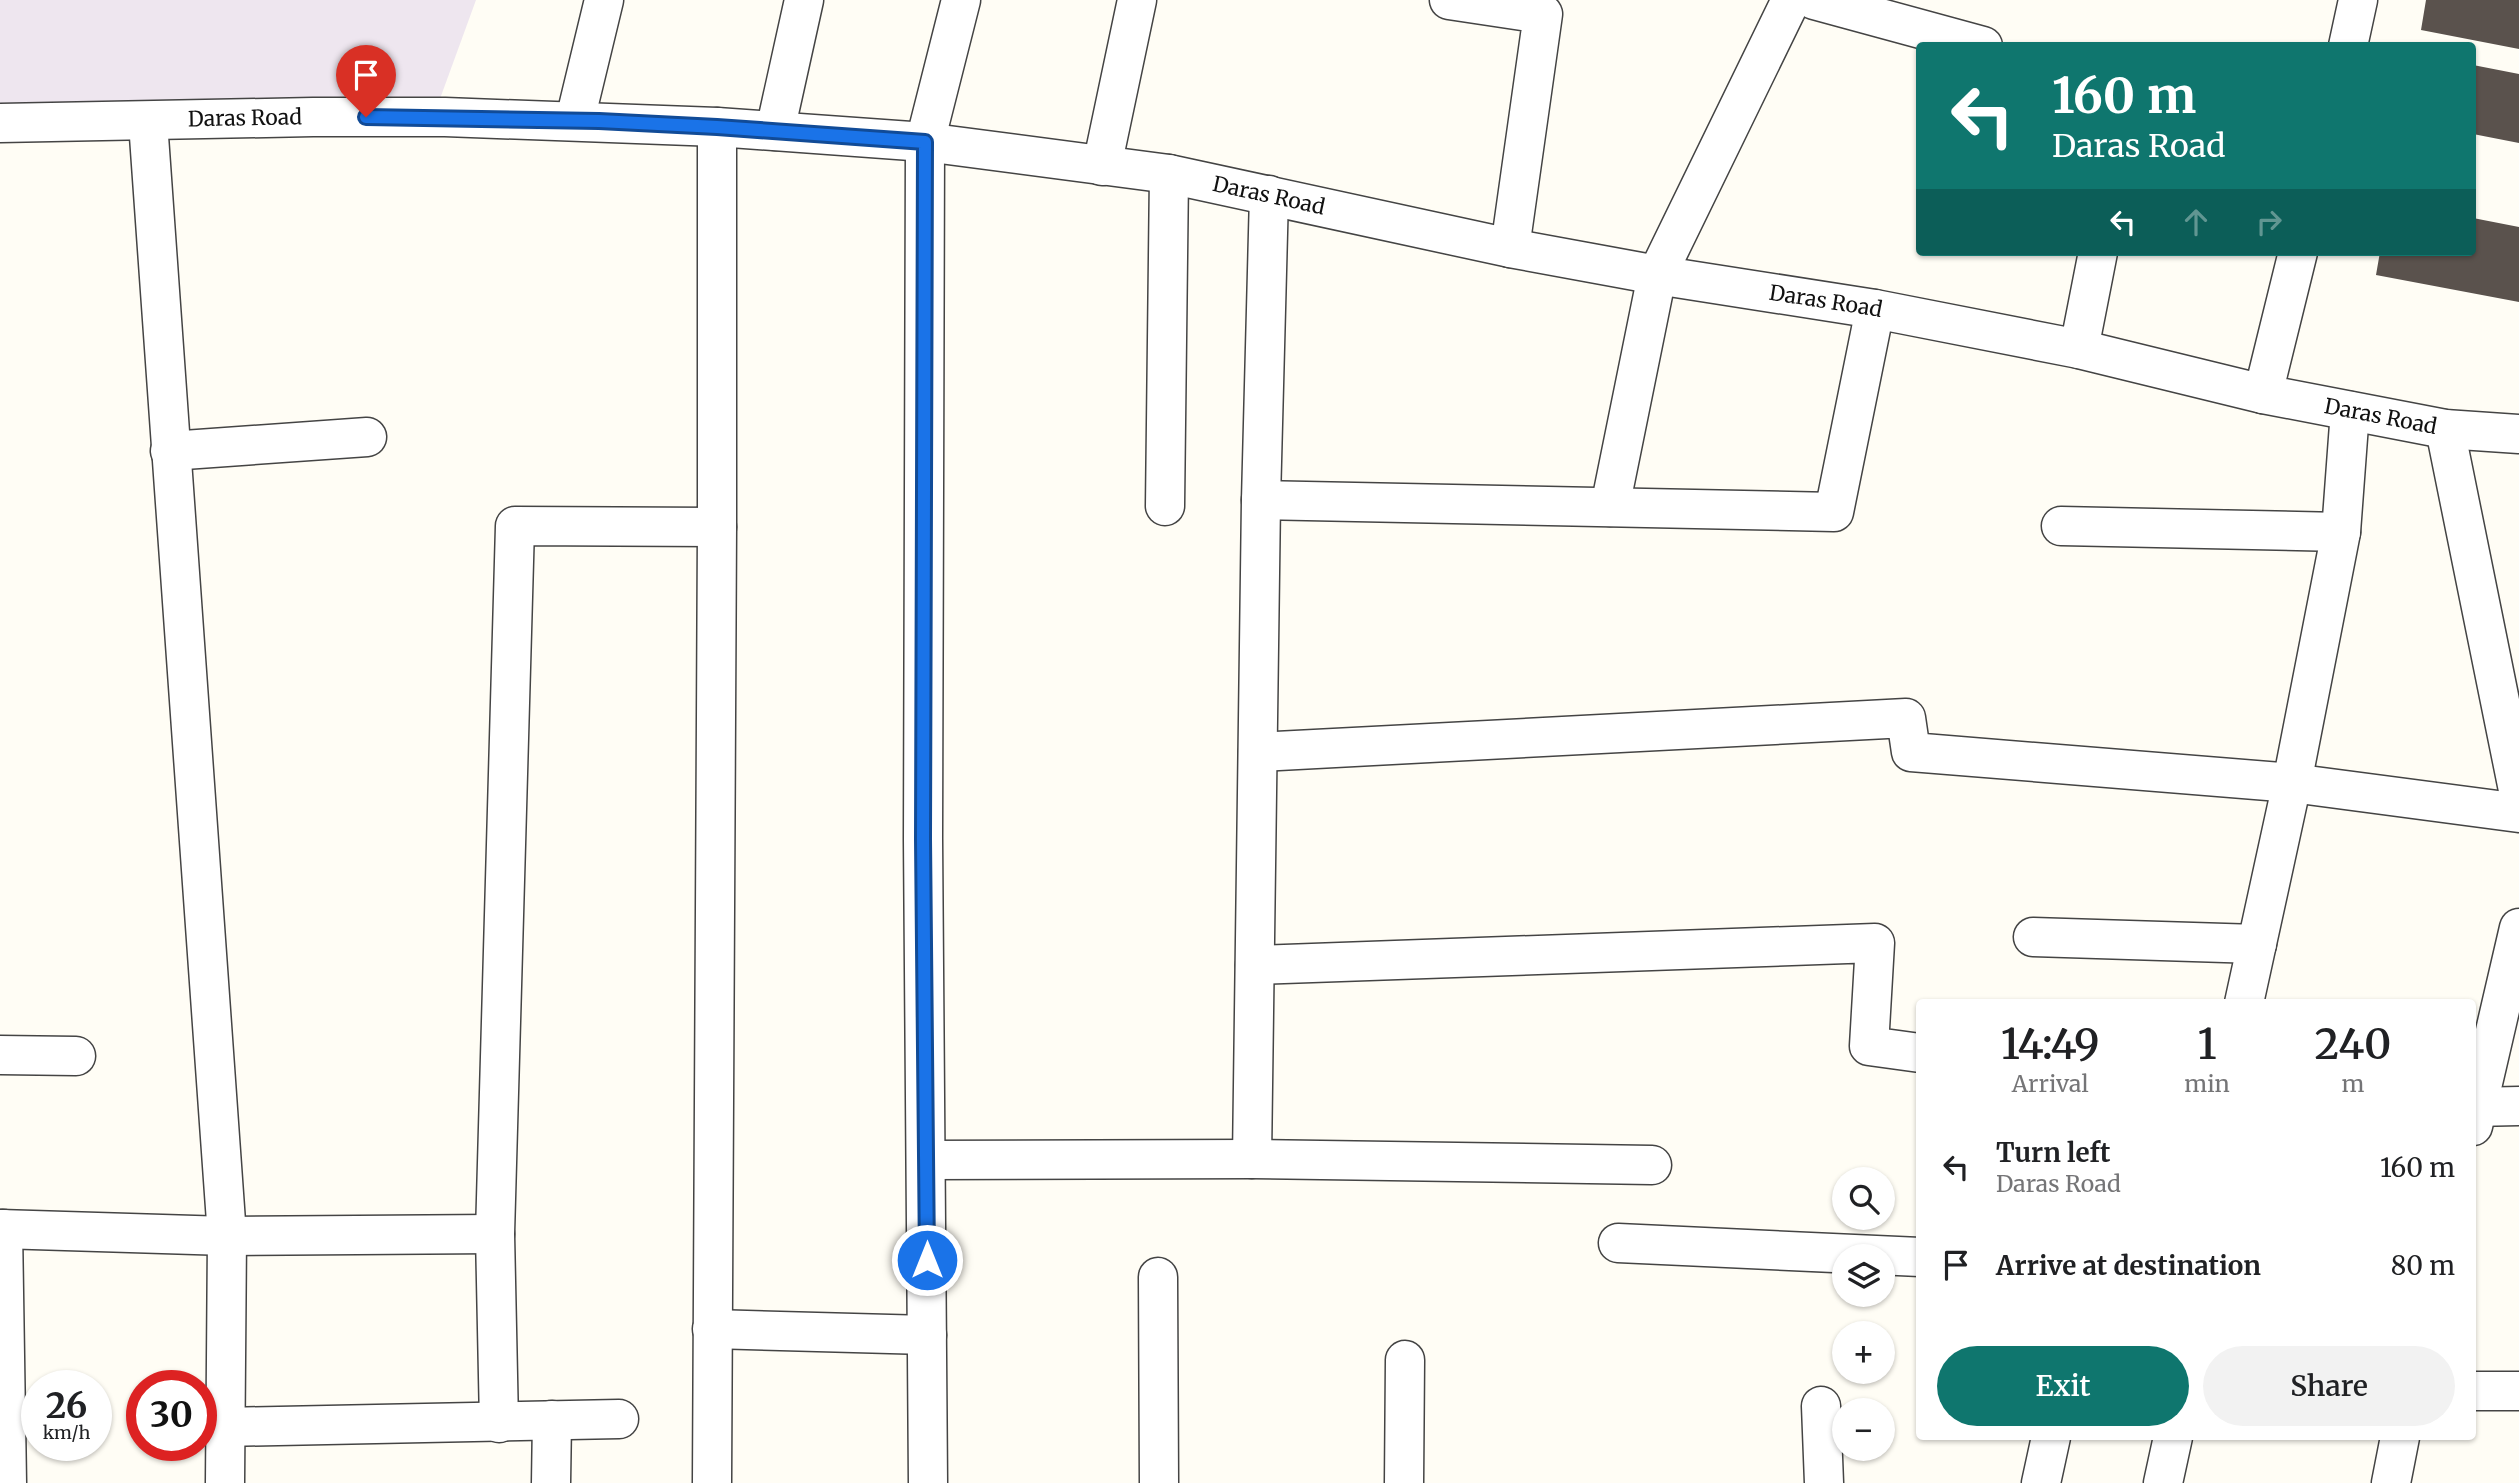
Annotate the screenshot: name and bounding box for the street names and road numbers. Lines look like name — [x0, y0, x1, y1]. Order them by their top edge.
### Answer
street label: Daras Road — [188, 103, 303, 132]
street label: Daras Road — [1210, 170, 1328, 221]
street label: Daras Road — [1767, 279, 1885, 323]
street label: Daras Road — [2322, 392, 2440, 440]

